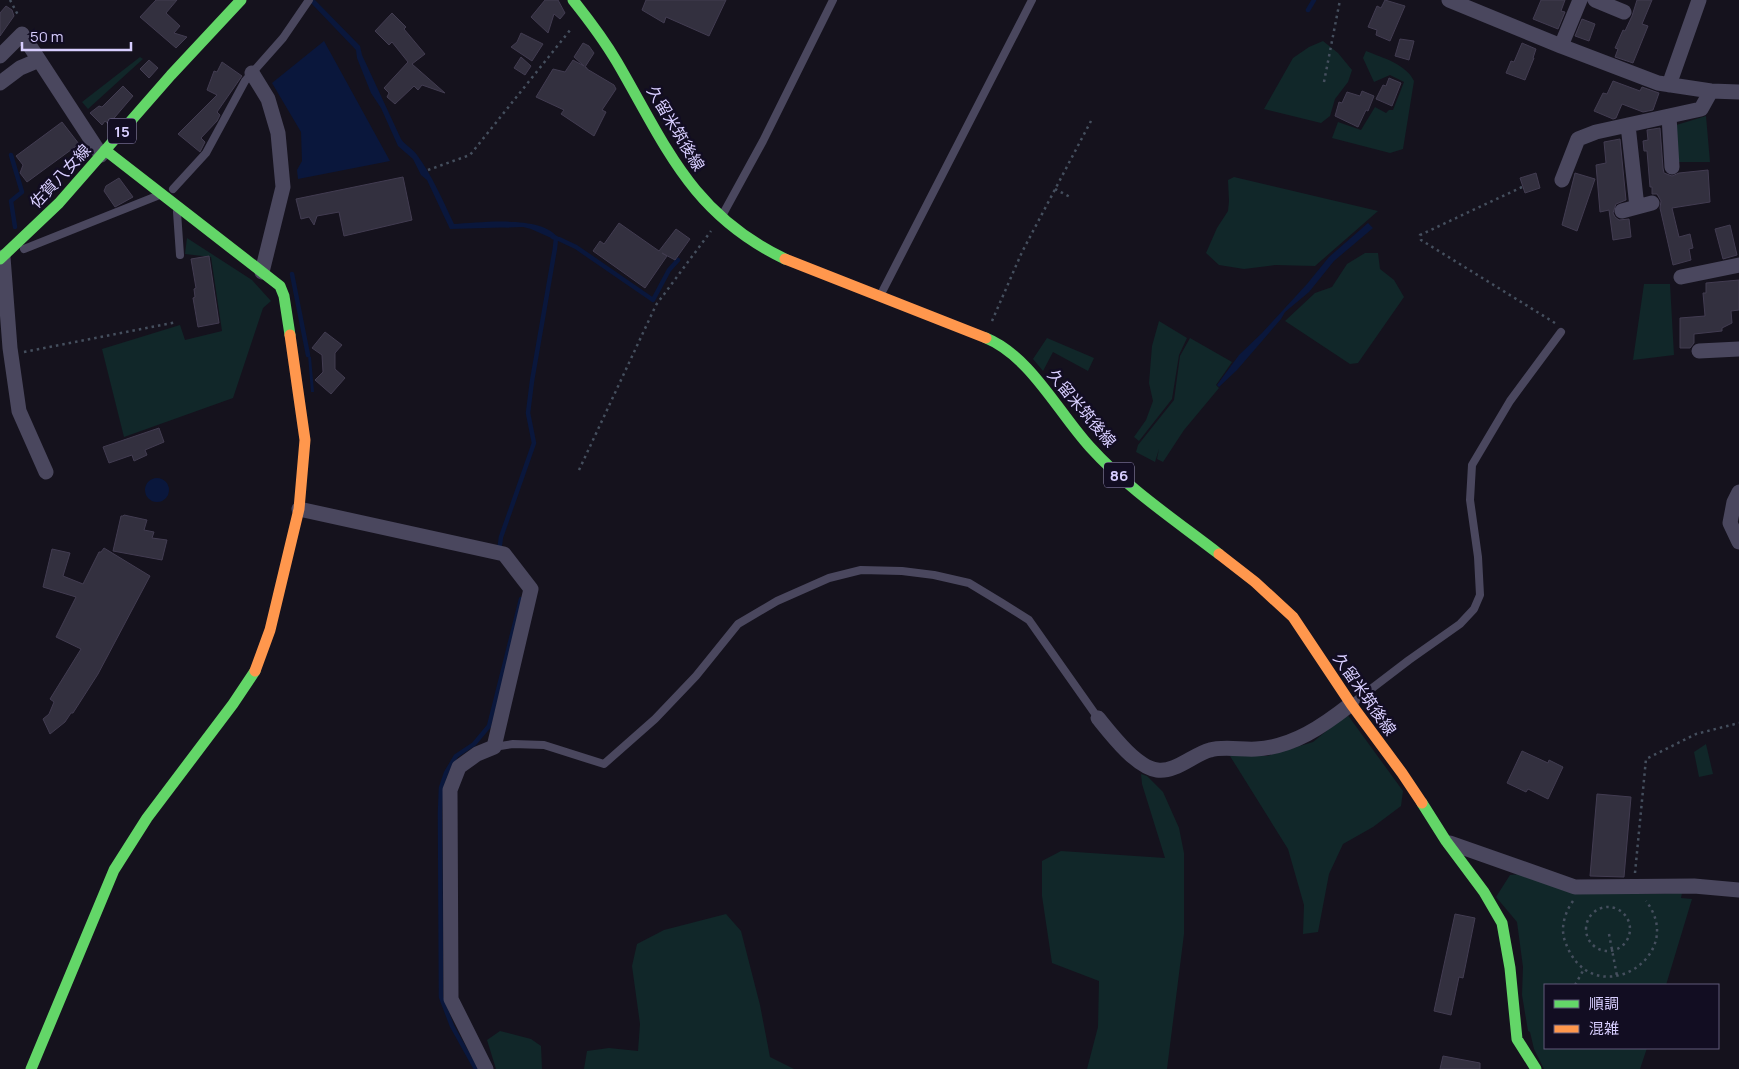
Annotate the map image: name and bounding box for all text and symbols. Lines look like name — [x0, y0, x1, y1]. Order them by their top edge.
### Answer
scale bar — [22, 20, 131, 52]
text: 50 m — [30, 26, 64, 47]
street label: 久留米筑後線 — [642, 81, 710, 175]
road number: 15 — [108, 118, 136, 144]
street label: 佐賀八女線 — [25, 139, 95, 213]
street label: 久留米筑後線 — [1043, 364, 1121, 452]
road number: 86 — [1104, 462, 1134, 488]
street label: 久留米筑後線 — [1328, 648, 1402, 740]
legend — [1544, 984, 1719, 1049]
text: 順調 — [1589, 993, 1619, 1014]
text: 混雑 — [1589, 1018, 1619, 1039]

